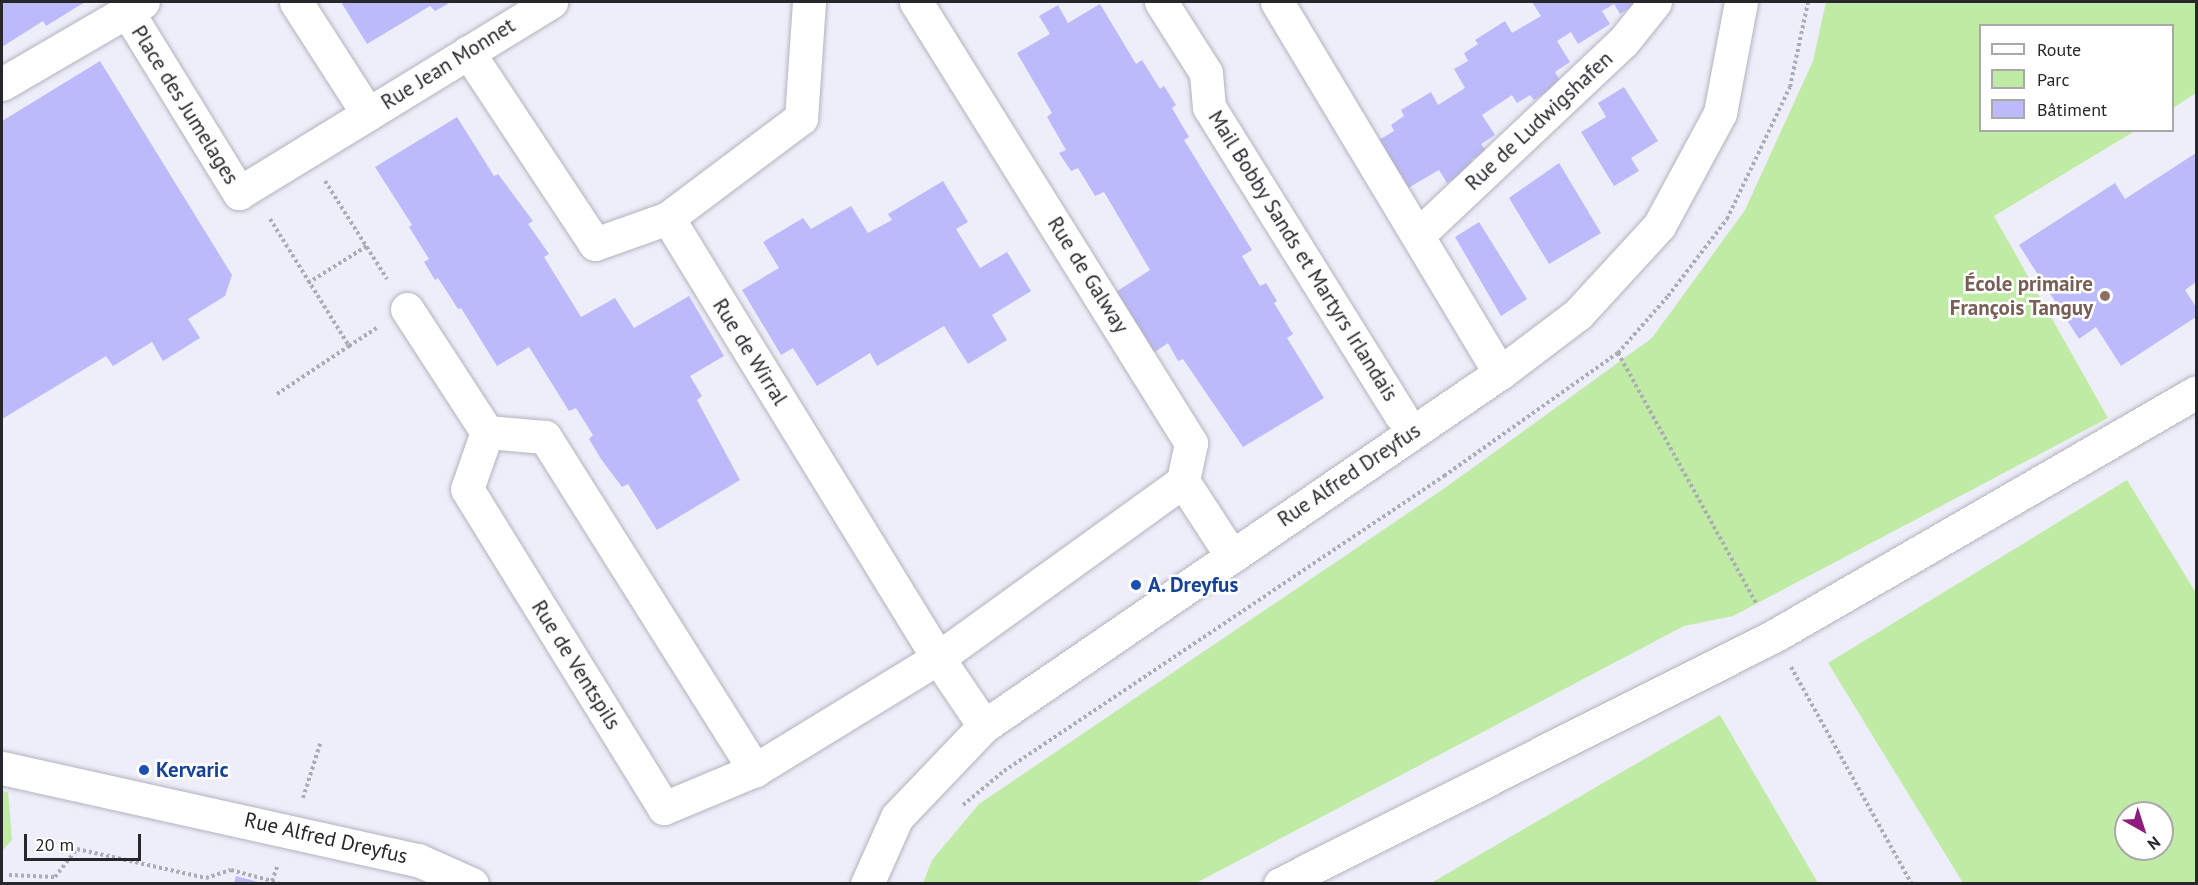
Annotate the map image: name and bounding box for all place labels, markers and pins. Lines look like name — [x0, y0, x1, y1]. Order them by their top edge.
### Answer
place label: École primaire François Tanguy — [1949, 271, 2093, 321]
marker: École primaire François Tanguy — [2098, 289, 2112, 303]
place label: A. Dreyfus — [1148, 572, 1240, 598]
marker: A. Dreyfus — [1129, 578, 1143, 592]
place label: Kervaric — [156, 757, 229, 783]
marker: Kervaric — [137, 763, 151, 777]

